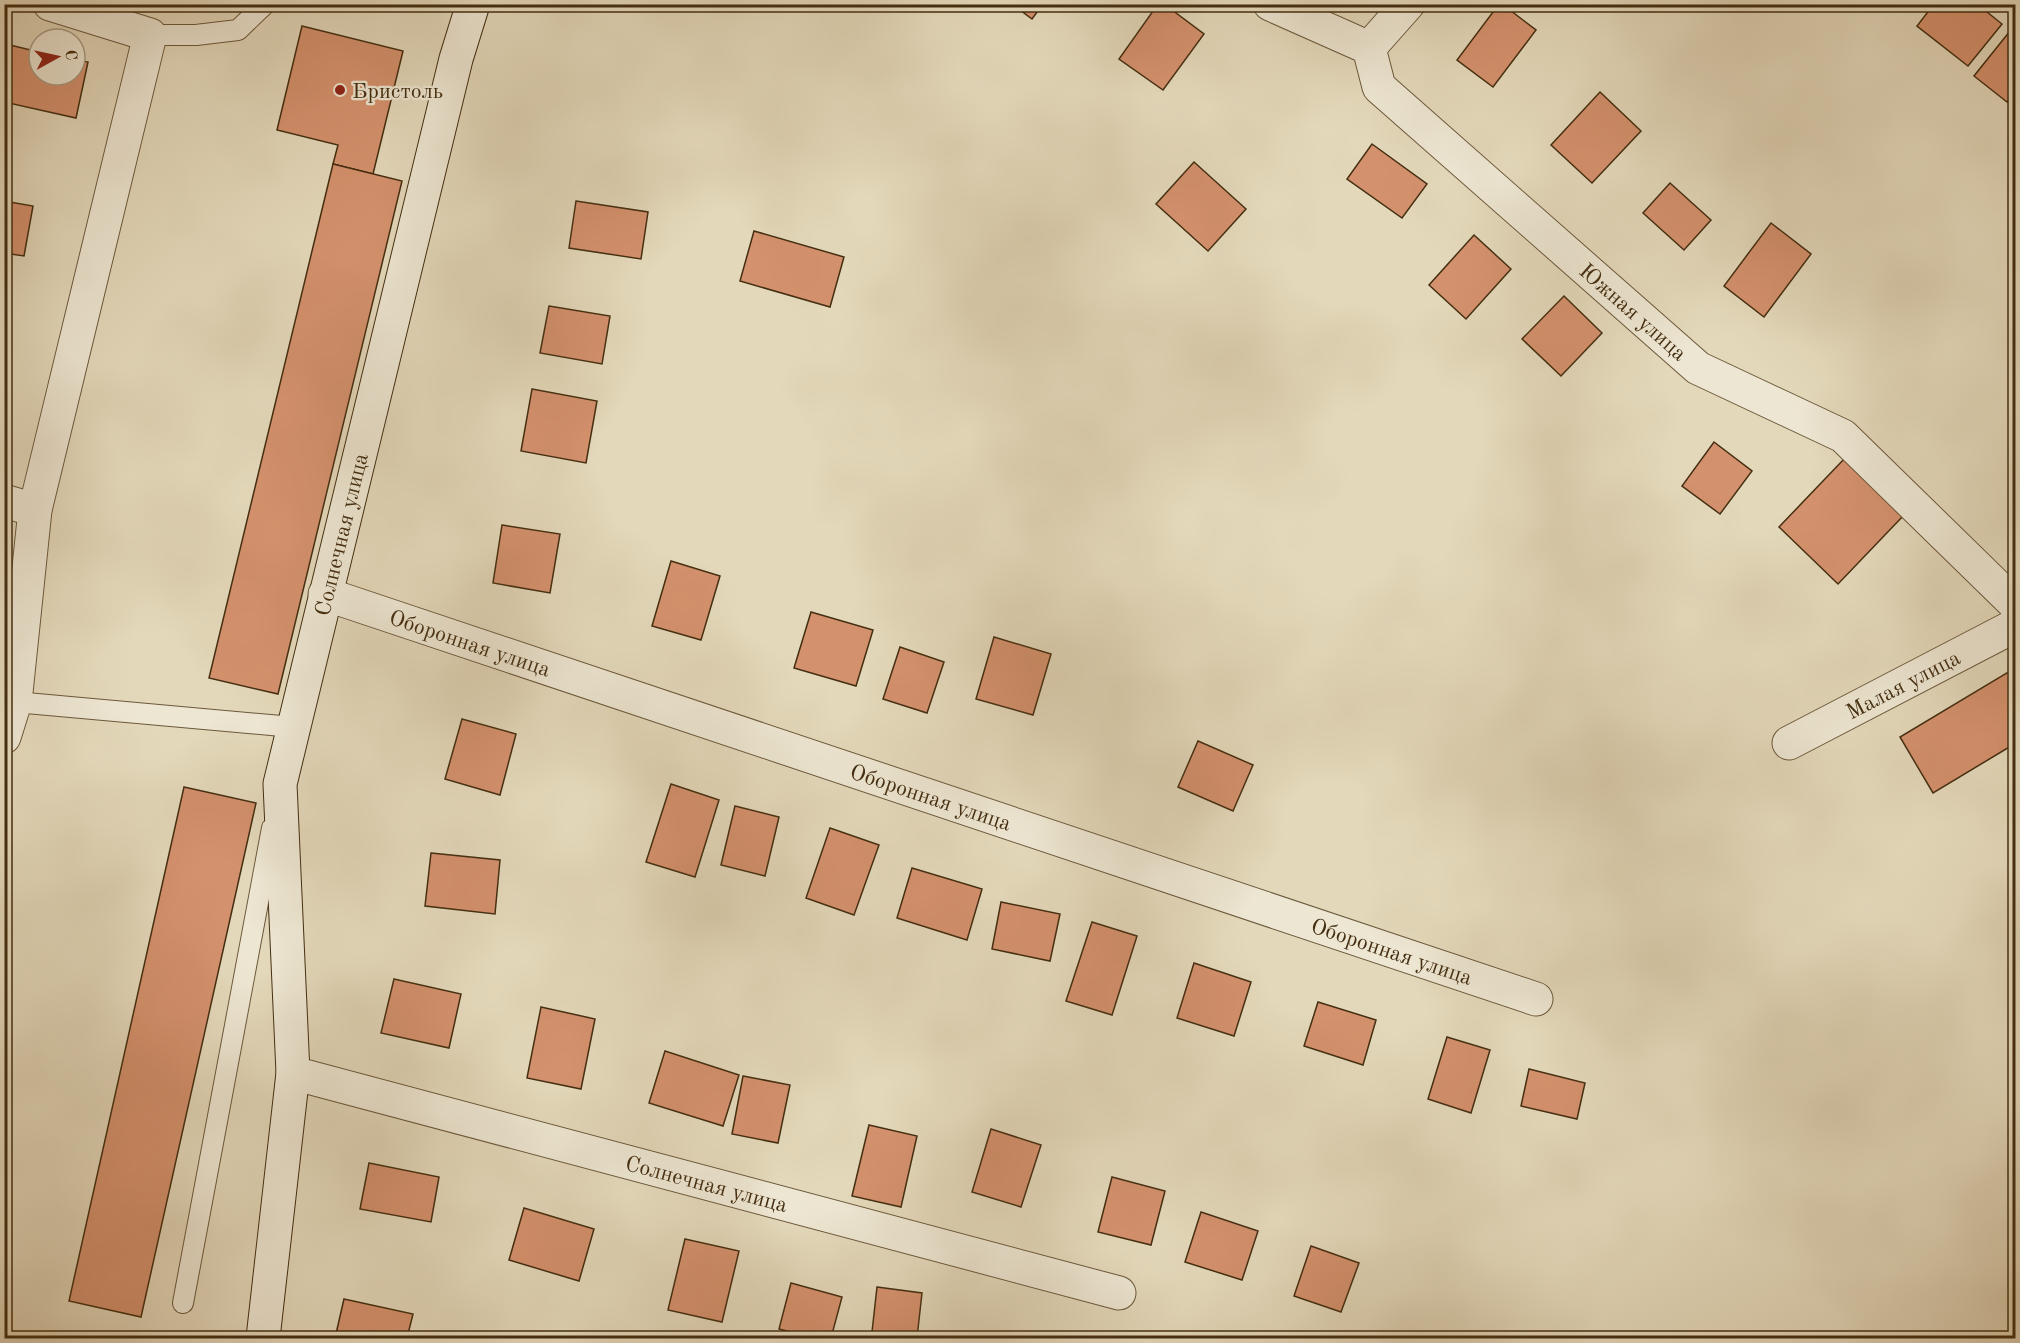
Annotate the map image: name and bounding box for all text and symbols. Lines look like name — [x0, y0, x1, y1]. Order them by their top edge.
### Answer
north arrow — [27, 27, 87, 87]
text: С — [61, 49, 79, 62]
place label: Бристоль — [352, 81, 443, 103]
marker: Бристоль — [333, 83, 347, 97]
street label: Южная улица — [1575, 260, 1690, 366]
street label: Солнечная улица — [312, 451, 373, 618]
street label: Оборонная улица — [386, 607, 553, 682]
street label: Малая улица — [1843, 647, 1964, 724]
street label: Оборонная улица — [847, 761, 1014, 836]
street label: Оборонная улица — [1308, 916, 1475, 990]
street label: Солнечная улица — [623, 1153, 790, 1217]

